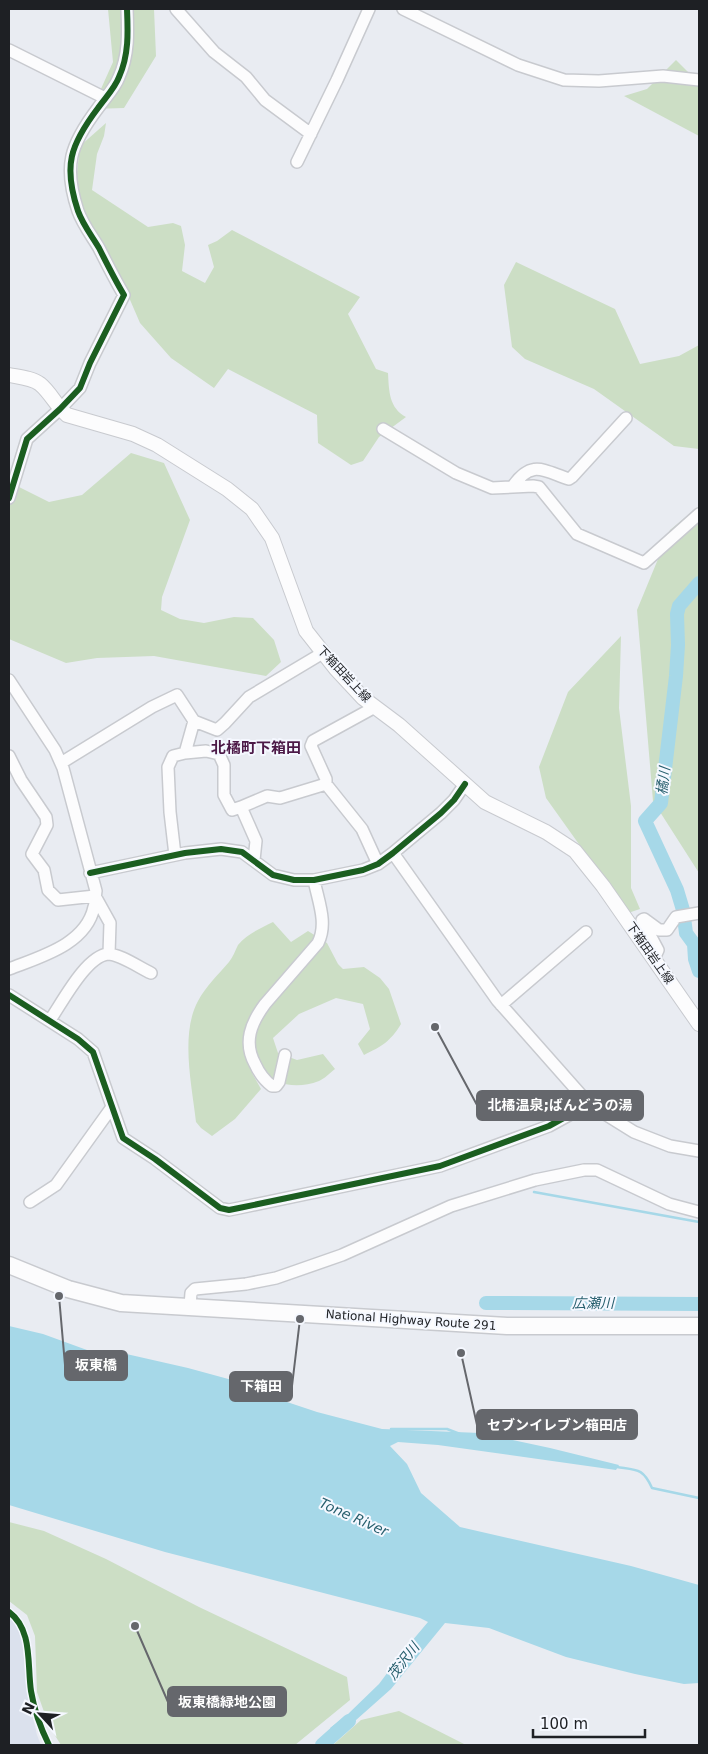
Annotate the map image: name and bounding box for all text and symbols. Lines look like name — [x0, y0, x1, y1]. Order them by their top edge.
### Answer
street label: 下箱田岩上線 — [314, 643, 374, 705]
district label: 北橘町下箱田 — [211, 739, 301, 757]
water label: 橘川 — [653, 764, 673, 796]
street label: 下箱田岩上線 — [624, 919, 676, 987]
callout: 北橘温泉;ばんどうの湯 — [477, 1091, 643, 1120]
text: 北橘温泉;ばんどうの湯 — [487, 1097, 633, 1113]
water label: 広瀬川 — [572, 1295, 616, 1311]
street label: National Highway Route 291 — [325, 1307, 497, 1333]
callout: 坂東橋 — [65, 1351, 127, 1380]
text: 坂東橋 — [75, 1357, 117, 1373]
callout: 下箱田 — [230, 1372, 292, 1401]
text: 下箱田 — [240, 1378, 282, 1394]
callout: セブンイレブン箱田店 — [477, 1410, 637, 1439]
text: セブンイレブン箱田店 — [487, 1417, 627, 1433]
water label: Tone River — [317, 1495, 392, 1540]
water label: 茂沢川 — [384, 1638, 423, 1682]
callout: 坂東橋緑地公園 — [168, 1687, 286, 1716]
north arrow — [15, 1689, 65, 1739]
text: 坂東橋緑地公園 — [178, 1694, 276, 1710]
text: N — [19, 1700, 38, 1717]
scale bar — [533, 1706, 646, 1738]
text: 100 m — [540, 1715, 588, 1733]

